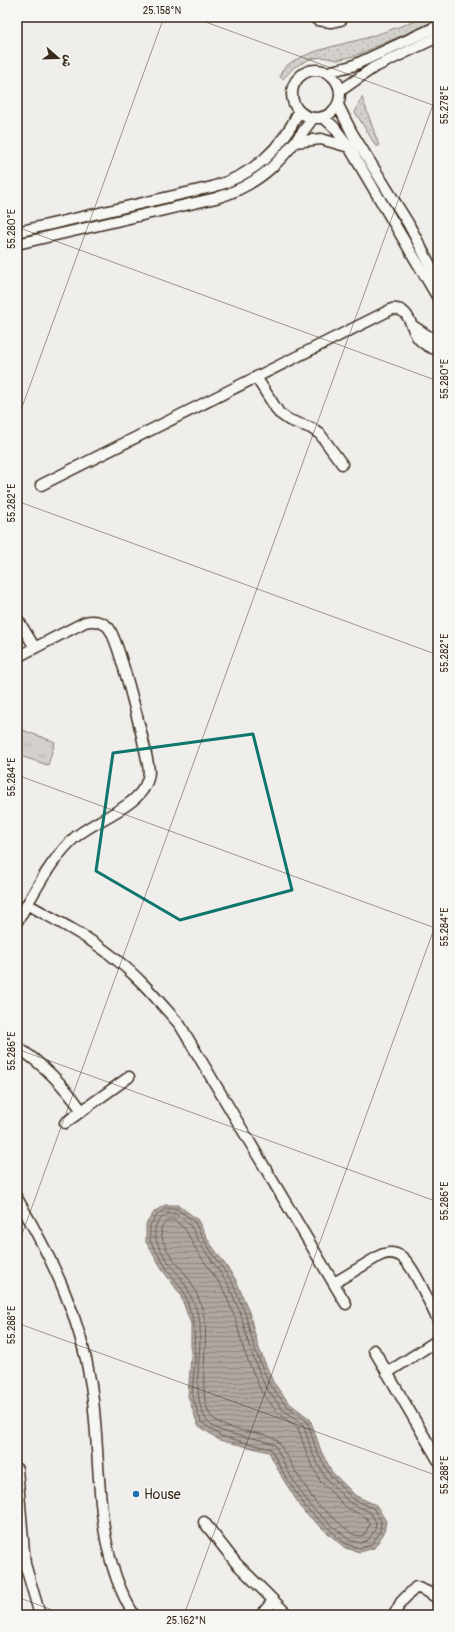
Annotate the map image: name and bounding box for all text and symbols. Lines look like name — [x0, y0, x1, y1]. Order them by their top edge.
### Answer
text: 25.158°N — [143, 5, 182, 17]
north arrow — [38, 38, 78, 78]
text: ش — [59, 53, 75, 69]
text: 55.278°E — [439, 86, 451, 124]
text: 55.280°E — [6, 209, 18, 249]
text: 55.280°E — [439, 359, 451, 399]
text: 55.282°E — [6, 484, 18, 522]
text: 55.282°E — [439, 634, 451, 672]
text: 55.284°E — [6, 757, 18, 797]
text: 55.284°E — [439, 907, 451, 947]
text: 55.286°E — [6, 1031, 18, 1071]
text: 55.286°E — [439, 1181, 451, 1221]
text: 55.288°E — [6, 1306, 18, 1344]
text: 55.288°E — [439, 1456, 451, 1494]
place label: House — [144, 1486, 181, 1503]
marker: House — [131, 1489, 141, 1499]
text: 25.162°N — [166, 1615, 206, 1627]

